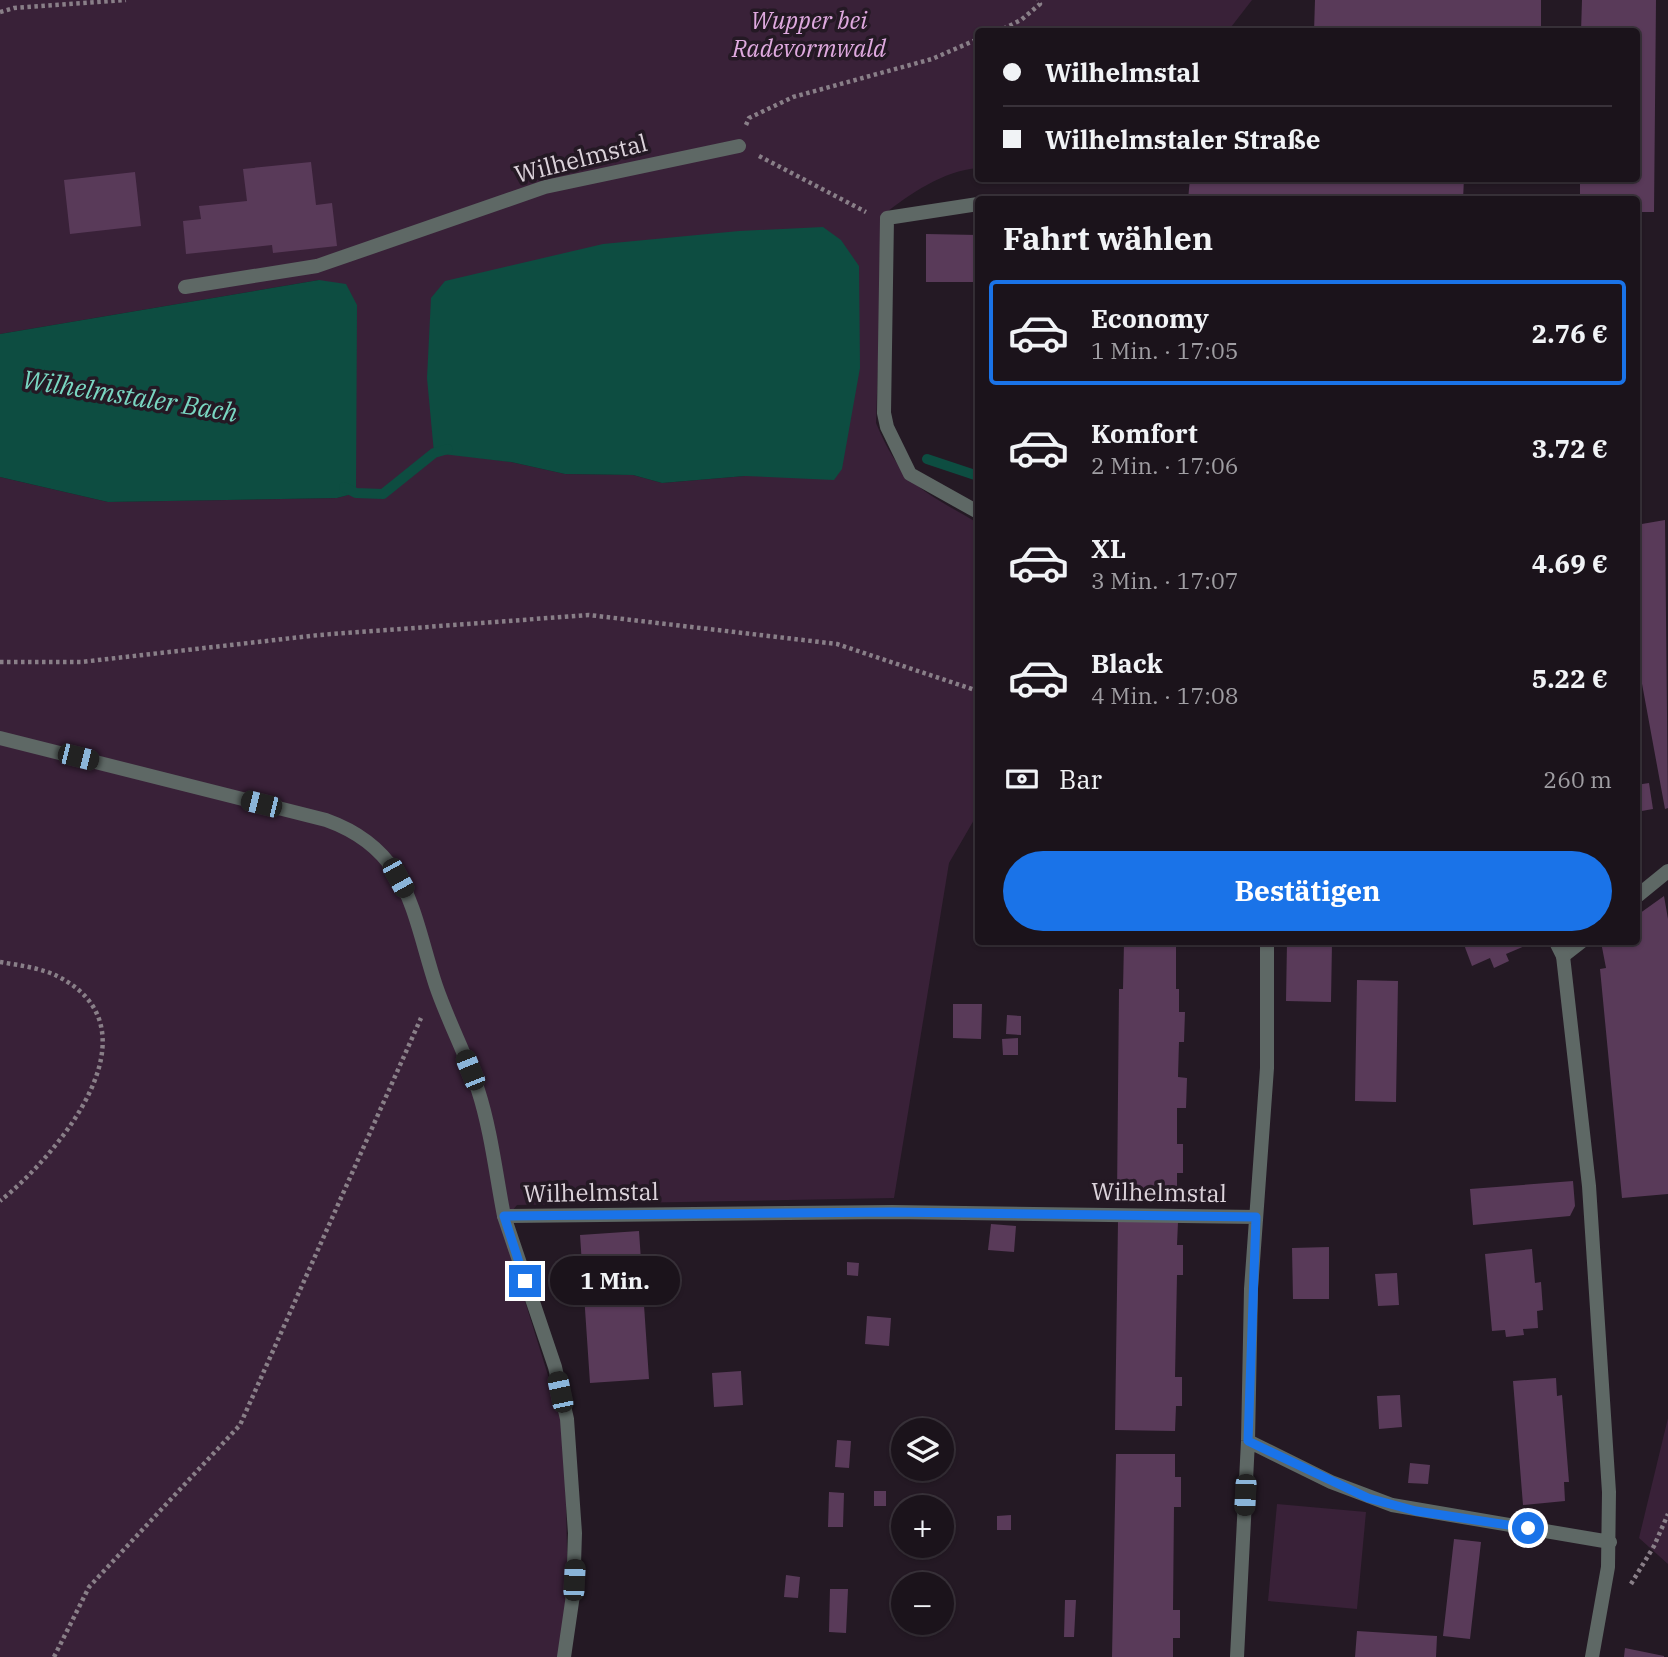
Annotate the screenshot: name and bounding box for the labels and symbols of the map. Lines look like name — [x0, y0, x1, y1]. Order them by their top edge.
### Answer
park label: Wupper bei Radevormwald — [731, 4, 887, 64]
street label: Wilhelmstal — [511, 126, 651, 190]
water label: Wilhelmstaler Bach — [20, 361, 241, 429]
car — [56, 742, 101, 772]
car — [239, 789, 284, 819]
car — [379, 855, 418, 901]
car — [453, 1047, 488, 1093]
street label: Wilhelmstal — [523, 1175, 659, 1209]
street label: Wilhelmstal — [1091, 1175, 1227, 1209]
callout: 1 Min. — [550, 1256, 679, 1306]
route end — [509, 1265, 541, 1297]
car — [546, 1369, 575, 1415]
car — [1234, 1473, 1257, 1517]
route start — [1512, 1512, 1544, 1544]
car — [563, 1558, 586, 1602]

